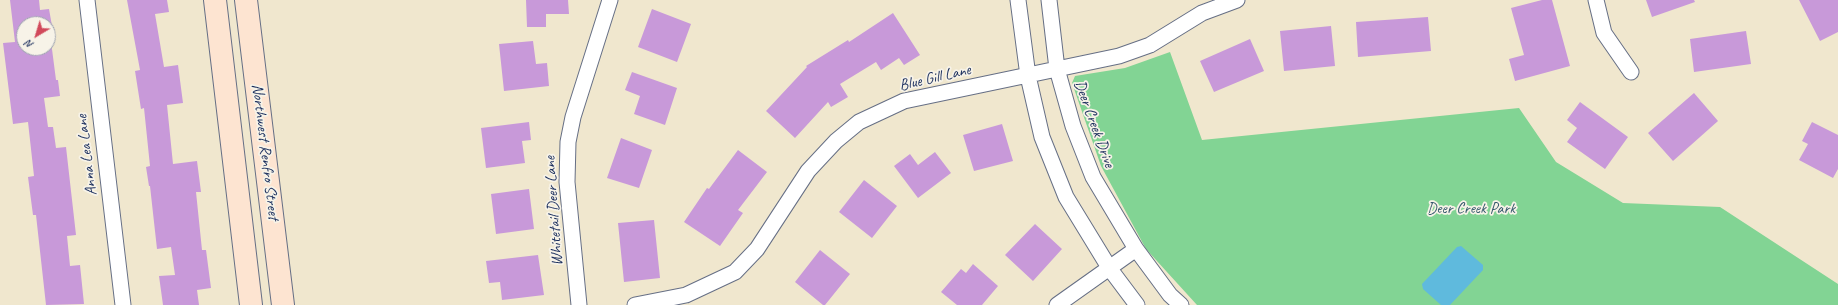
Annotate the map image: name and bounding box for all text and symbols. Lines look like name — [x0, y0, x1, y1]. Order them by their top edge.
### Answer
north arrow — [16, 16, 56, 56]
text: N — [22, 37, 36, 52]
street label: Blue Gill Lane — [897, 60, 973, 96]
street label: Deer Creek Drive — [1069, 78, 1119, 170]
street label: Northwest Renfro Street — [247, 83, 283, 221]
street label: Anna Lea Lane — [72, 113, 102, 197]
street label: Whitetail Deer Lane — [541, 155, 567, 267]
park label: Deer Creek Park — [1427, 199, 1515, 219]

